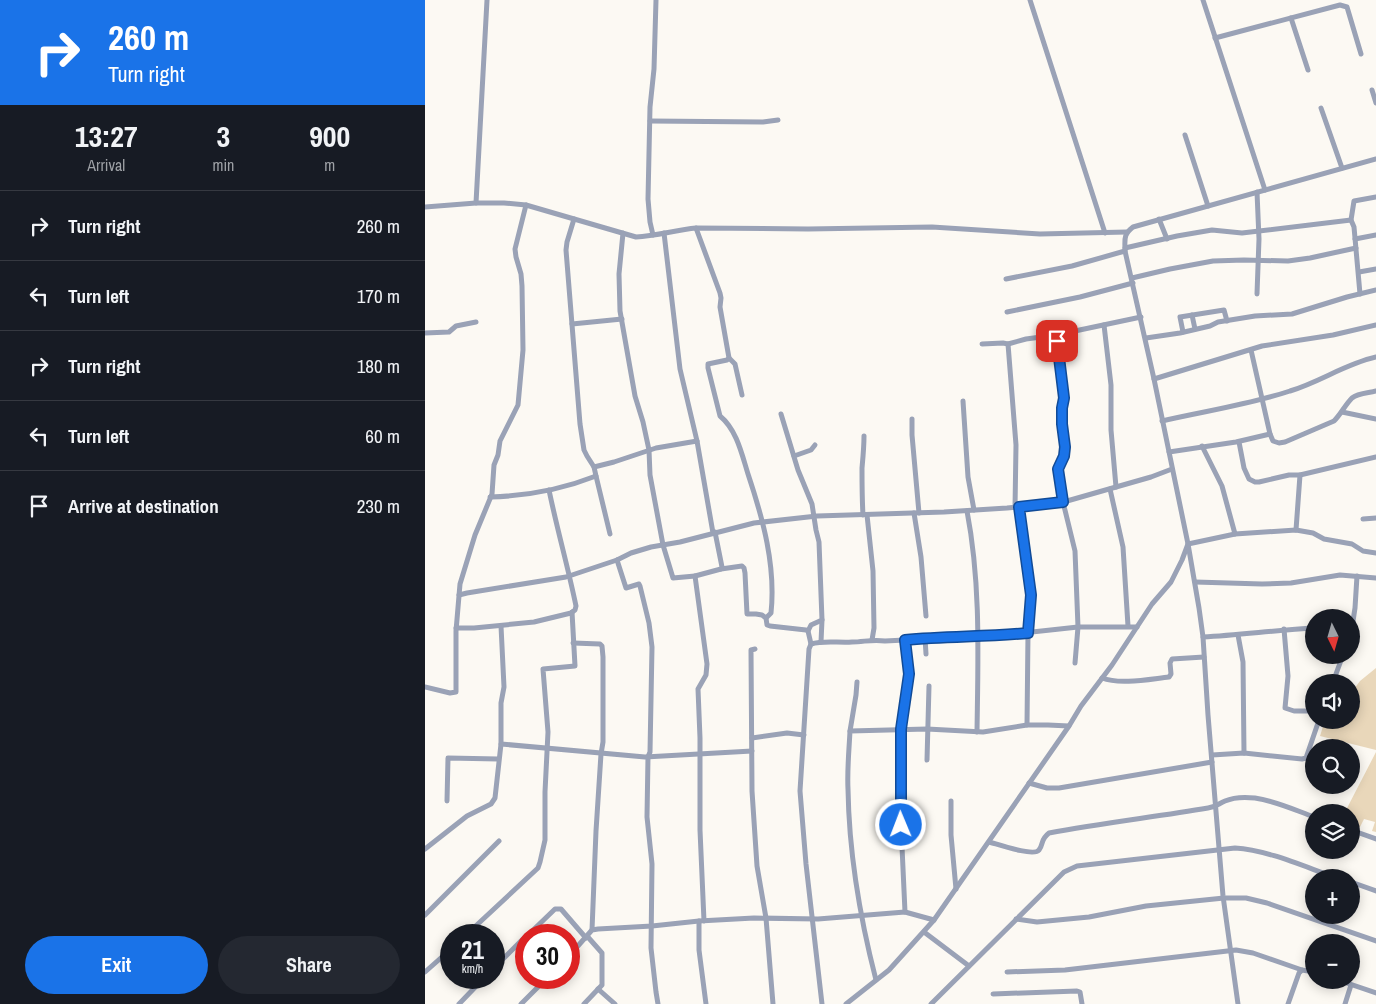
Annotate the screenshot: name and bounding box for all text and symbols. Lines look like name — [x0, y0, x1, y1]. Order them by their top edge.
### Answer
text: 260 m — [108, 14, 189, 61]
icon: right — [25, 20, 90, 85]
text: Turn right — [108, 59, 185, 89]
text: 13:27 — [75, 116, 138, 156]
text: 3 — [217, 116, 230, 156]
text: 900 — [309, 116, 350, 156]
text: Arrival — [87, 154, 125, 176]
text: min — [212, 154, 234, 176]
text: m — [324, 154, 335, 176]
icon: right — [25, 212, 53, 240]
text: Turn right — [68, 213, 140, 239]
text: 260 m — [357, 213, 400, 239]
icon: left — [25, 282, 53, 310]
text: Turn left — [68, 283, 129, 309]
text: 170 m — [357, 283, 400, 309]
pin — [1036, 320, 1078, 362]
icon: arrive — [1043, 327, 1071, 355]
icon: right — [25, 352, 53, 380]
text: Turn right — [68, 353, 140, 379]
text: 180 m — [357, 353, 400, 379]
icon: left — [25, 422, 53, 450]
text: Turn left — [68, 423, 129, 449]
text: 60 m — [365, 423, 400, 449]
icon: arrive — [25, 492, 53, 520]
text: Arrive at destination — [68, 493, 219, 519]
text: 230 m — [357, 493, 400, 519]
north arrow — [1305, 609, 1360, 664]
map controls — [1305, 609, 1360, 989]
button: sound — [1305, 674, 1360, 729]
button: search — [1305, 739, 1360, 794]
position arrow — [874, 798, 926, 850]
button: layers — [1305, 804, 1360, 859]
button: + — [1305, 869, 1360, 924]
speed limit sign: 30 — [515, 924, 580, 989]
text: 21 — [461, 933, 484, 967]
button: − — [1305, 934, 1360, 989]
button: Exit — [25, 936, 208, 994]
button: Share — [218, 936, 400, 994]
text: km/h — [462, 961, 483, 977]

